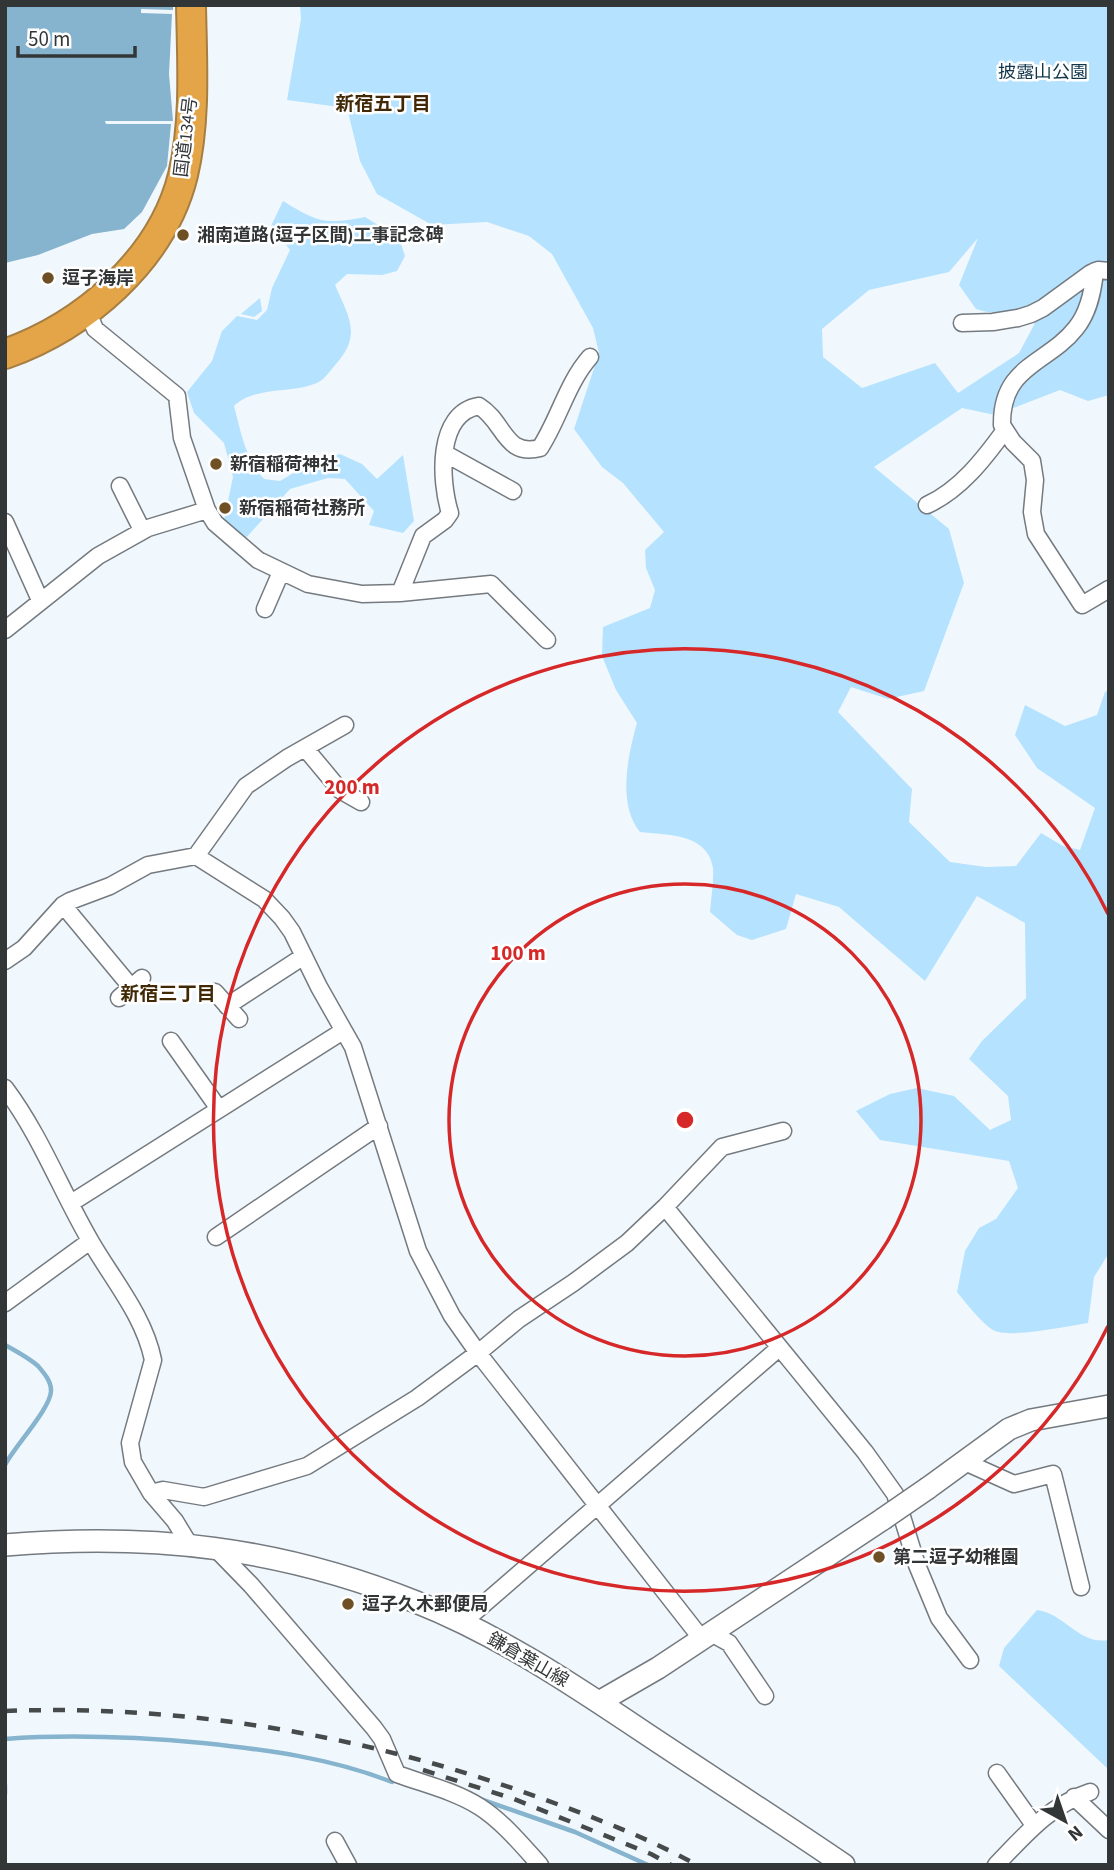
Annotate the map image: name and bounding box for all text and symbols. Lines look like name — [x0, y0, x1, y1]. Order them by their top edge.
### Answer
scale bar — [18, 14, 135, 58]
text: 50 m — [28, 24, 70, 54]
park label: 披露山公園 — [998, 60, 1088, 85]
district label: 新宿五丁目 — [335, 91, 431, 118]
street label: 国道134号 — [169, 95, 203, 179]
place label: 湘南道路(逗子区間)工事記念碑 — [197, 223, 443, 248]
marker: 湘南道路(逗子区間)工事記念碑 — [175, 227, 191, 243]
place label: 逗子海岸 — [62, 266, 134, 291]
marker: 逗子海岸 — [40, 270, 56, 286]
place label: 新宿稲荷神社 — [230, 452, 338, 477]
marker: 新宿稲荷神社 — [208, 456, 224, 472]
place label: 新宿稲荷社務所 — [239, 496, 365, 521]
marker: 新宿稲荷社務所 — [217, 500, 233, 516]
text: 200 m — [324, 772, 380, 802]
text: 100 m — [490, 938, 546, 968]
district label: 新宿三丁目 — [120, 981, 216, 1008]
centre of rings — [673, 1108, 697, 1132]
place label: 第二逗子幼稚園 — [893, 1545, 1019, 1570]
marker: 第二逗子幼稚園 — [871, 1549, 887, 1565]
place label: 逗子久木郵便局 — [362, 1592, 488, 1617]
marker: 逗子久木郵便局 — [340, 1596, 356, 1612]
street label: 鎌倉葉山線 — [483, 1627, 573, 1693]
north arrow — [1030, 1786, 1100, 1856]
text: N — [1061, 1818, 1088, 1847]

